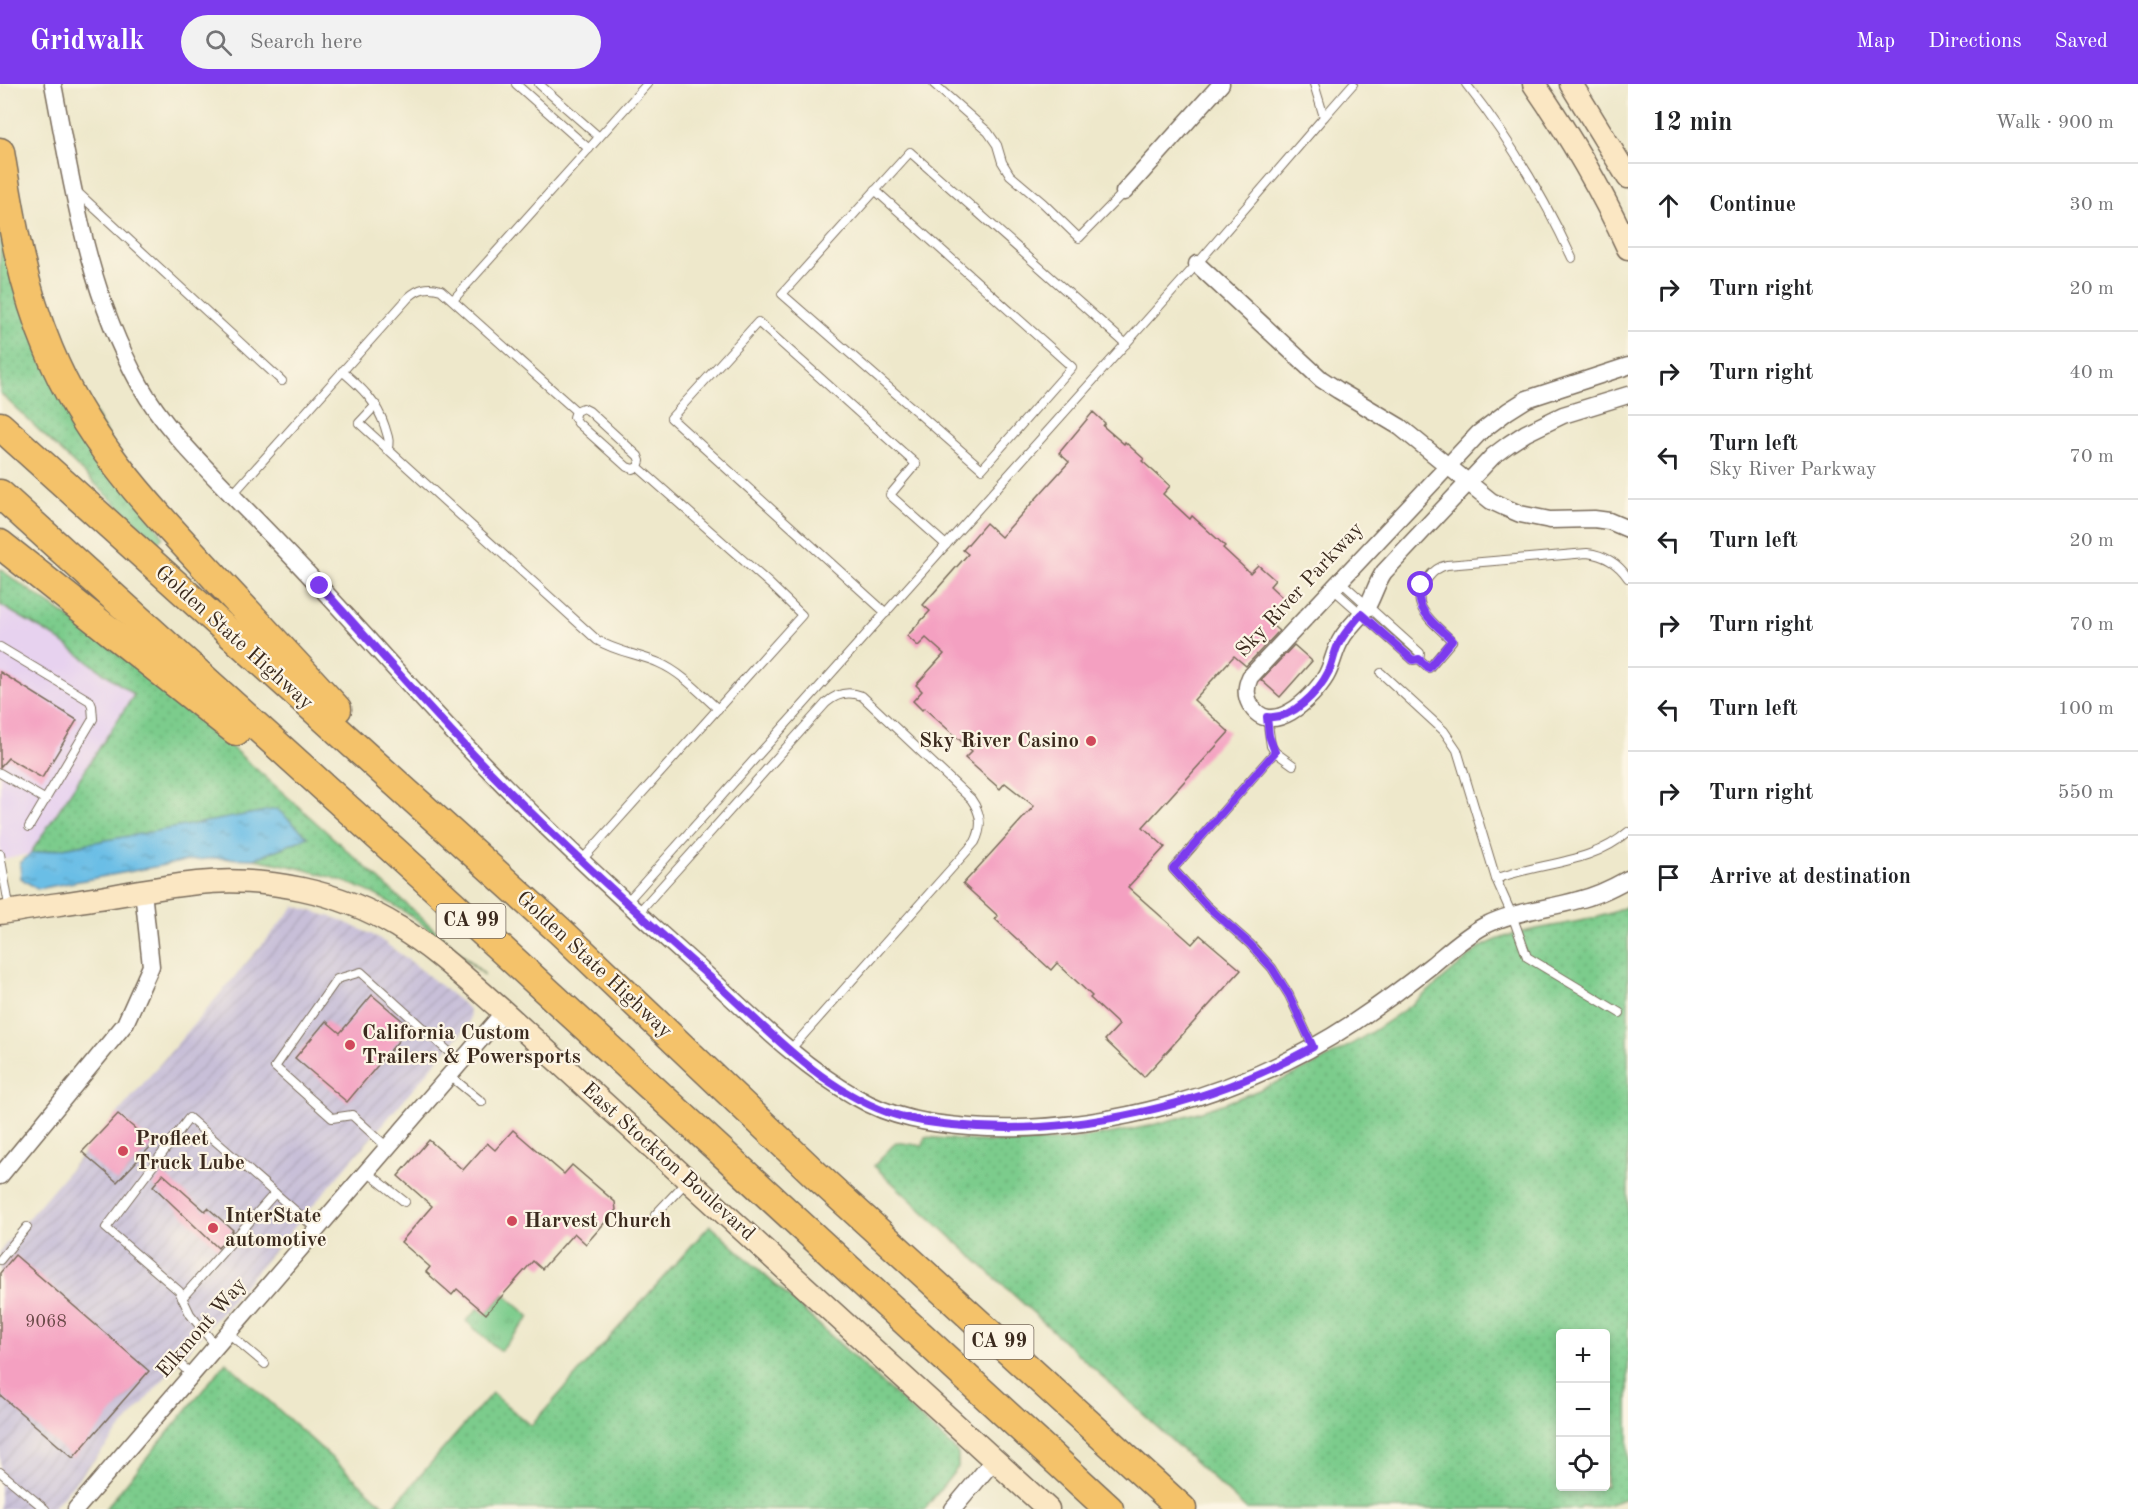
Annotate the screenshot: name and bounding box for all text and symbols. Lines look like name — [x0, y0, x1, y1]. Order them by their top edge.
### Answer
search box — [181, 15, 601, 69]
icon: search — [202, 26, 235, 59]
text: Gridwalk — [30, 28, 145, 56]
text: Search here — [250, 31, 362, 53]
text: Map — [1856, 31, 1895, 52]
text: Directions — [1928, 31, 2022, 52]
text: Saved — [2055, 31, 2108, 52]
text: 12 min — [1652, 110, 1732, 136]
text: Walk · 900 m — [1995, 113, 2114, 133]
icon: ahead — [1652, 189, 1685, 222]
text: Continue — [1709, 194, 1796, 216]
text: 30 m — [2069, 195, 2114, 215]
icon: right — [1652, 273, 1685, 306]
text: Turn right — [1709, 278, 1813, 300]
text: 20 m — [2069, 279, 2114, 299]
icon: right — [1652, 357, 1685, 390]
text: Turn right — [1709, 362, 1813, 384]
text: 40 m — [2069, 363, 2114, 383]
text: Turn left — [1709, 433, 1798, 455]
icon: left — [1652, 441, 1685, 474]
text: 70 m — [2069, 447, 2114, 467]
text: Sky River Parkway — [1709, 460, 1877, 480]
street label: Sky River Parkway — [1232, 518, 1368, 662]
icon: left — [1652, 525, 1685, 558]
text: Turn left — [1709, 530, 1798, 552]
text: 20 m — [2069, 531, 2114, 551]
street label: Golden State Highway — [151, 562, 317, 714]
route start — [1407, 571, 1433, 597]
route end — [306, 572, 332, 598]
icon: right — [1652, 609, 1685, 642]
text: Turn right — [1709, 614, 1813, 636]
text: 70 m — [2069, 615, 2114, 635]
icon: left — [1652, 693, 1685, 726]
text: Turn left — [1709, 698, 1798, 720]
text: 100 m — [2058, 699, 2114, 719]
place label: Sky River Casino — [919, 731, 1079, 752]
marker: Sky River Casino — [1084, 734, 1098, 748]
icon: right — [1652, 777, 1685, 810]
text: Turn right — [1709, 782, 1813, 804]
text: 550 m — [2058, 783, 2114, 803]
icon: arrive — [1652, 861, 1685, 894]
text: Arrive at destination — [1709, 866, 1911, 888]
street label: Golden State Highway — [512, 888, 676, 1042]
road number: CA 99 — [436, 904, 506, 938]
place label: California Custom Trailers & Powersports — [362, 1023, 581, 1068]
marker: California Custom Trailers & Powersports — [343, 1038, 357, 1052]
street label: East Stockton Boulevard — [577, 1079, 759, 1245]
place label: Profleet Truck Lube — [135, 1129, 245, 1174]
marker: Profleet Truck Lube — [116, 1144, 130, 1158]
place label: InterState automotive — [225, 1206, 327, 1251]
place label: Harvest Church — [524, 1211, 672, 1232]
marker: Harvest Church — [505, 1214, 519, 1228]
marker: InterState automotive — [206, 1221, 220, 1235]
street label: Elkmont Way — [153, 1274, 251, 1382]
house number: 9068 — [25, 1313, 67, 1331]
road number: CA 99 — [964, 1325, 1034, 1359]
map controls — [1556, 1329, 1610, 1491]
button: + — [1556, 1329, 1610, 1383]
button: − — [1556, 1383, 1610, 1437]
button: locate — [1556, 1437, 1610, 1491]

